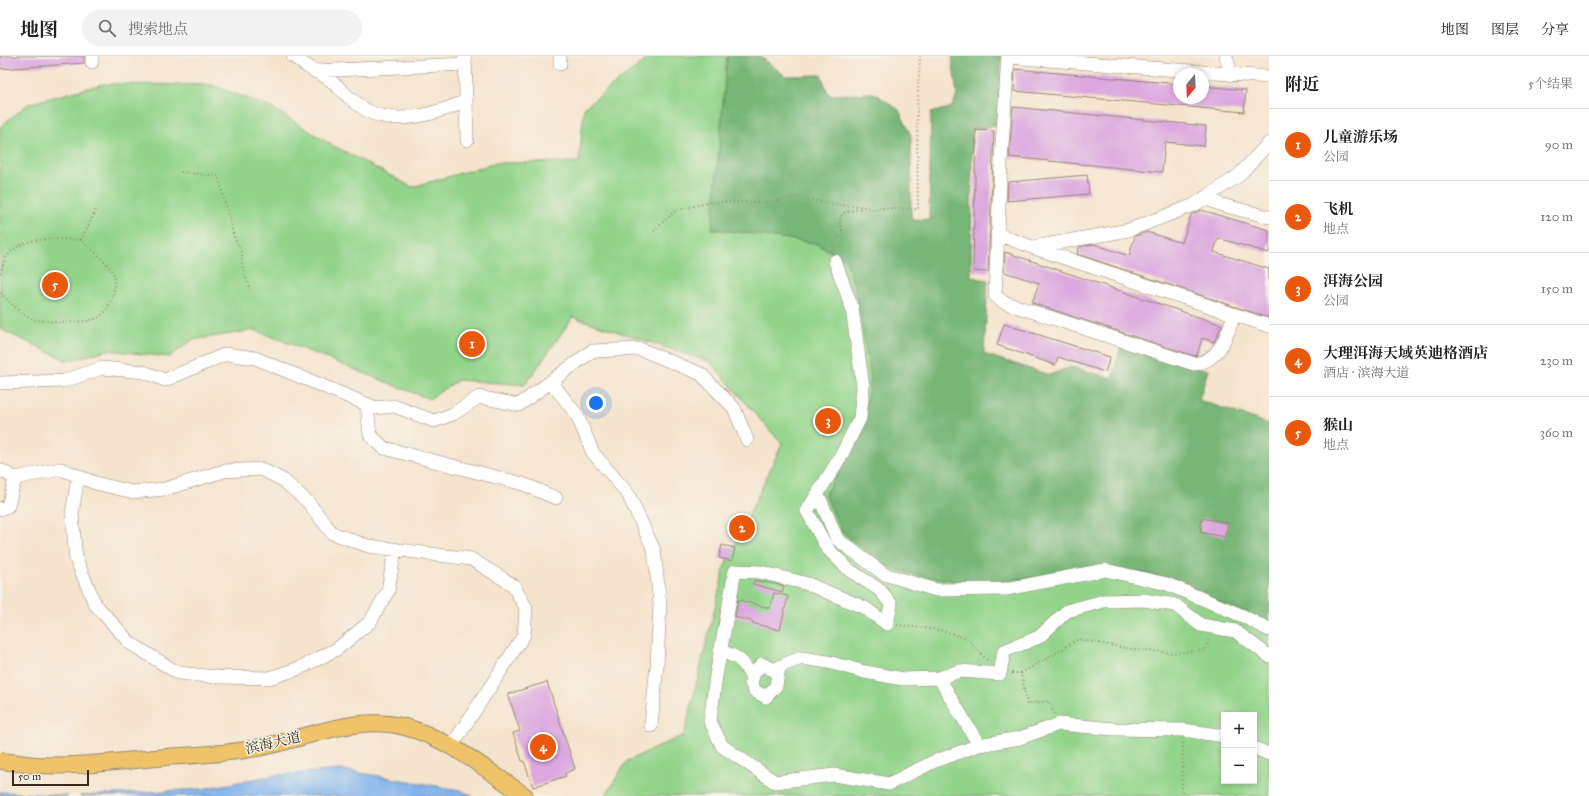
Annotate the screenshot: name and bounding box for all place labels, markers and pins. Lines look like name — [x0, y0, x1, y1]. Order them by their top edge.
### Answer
pin: 5 — [42, 270, 68, 300]
pin: 1 — [459, 329, 485, 359]
pin: 3 — [815, 406, 841, 436]
pin: 2 — [729, 513, 755, 543]
pin: 4 — [530, 732, 556, 762]

